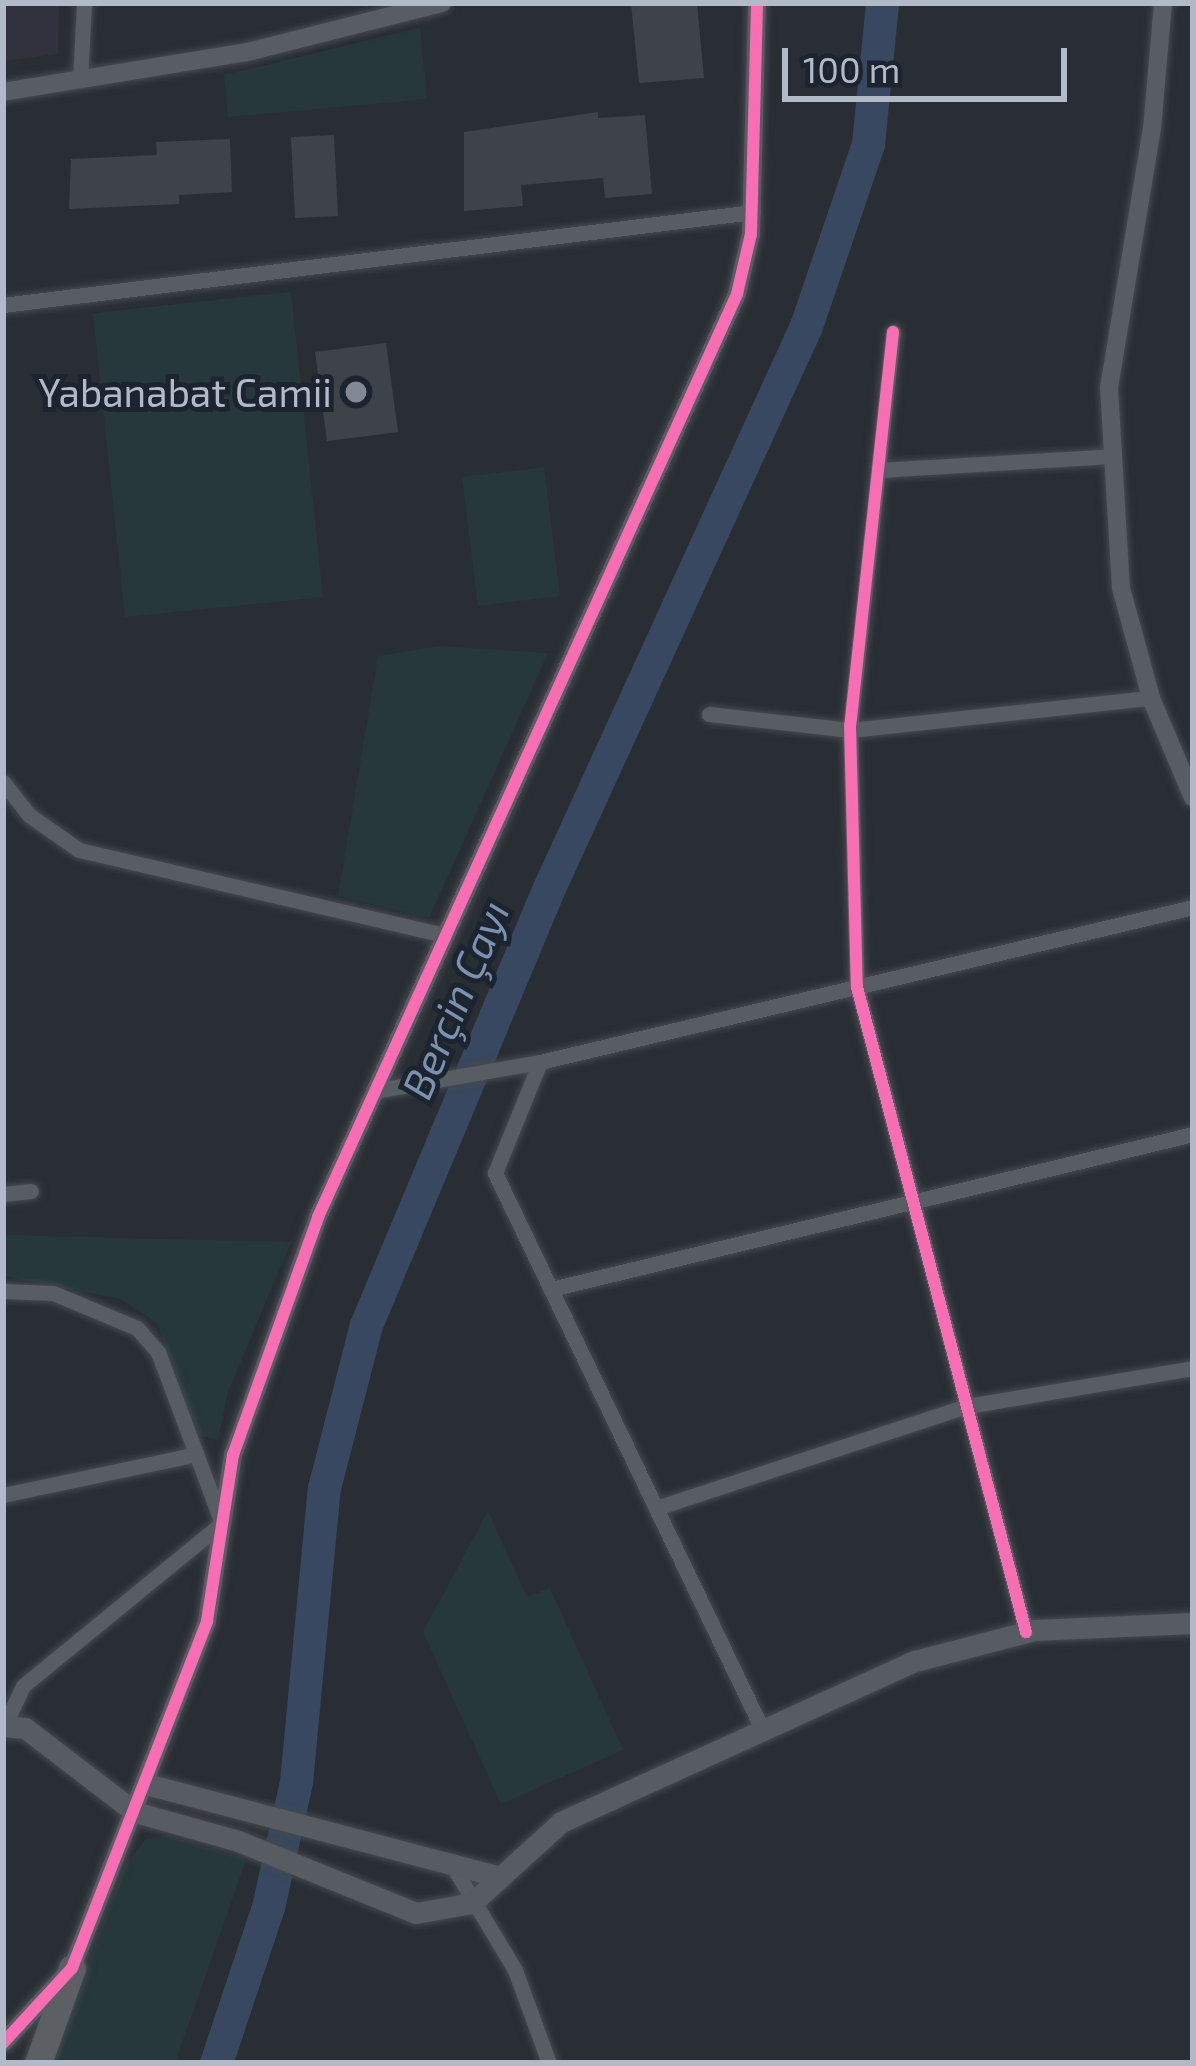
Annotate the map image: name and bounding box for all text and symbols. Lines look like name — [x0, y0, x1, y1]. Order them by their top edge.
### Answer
scale bar — [788, 24, 1073, 98]
text: 100 m — [803, 47, 900, 90]
place label: Yabanabat Camii — [39, 369, 332, 415]
marker: Yabanabat Camii — [343, 379, 369, 405]
water label: Berçin Çayı — [390, 893, 518, 1105]

